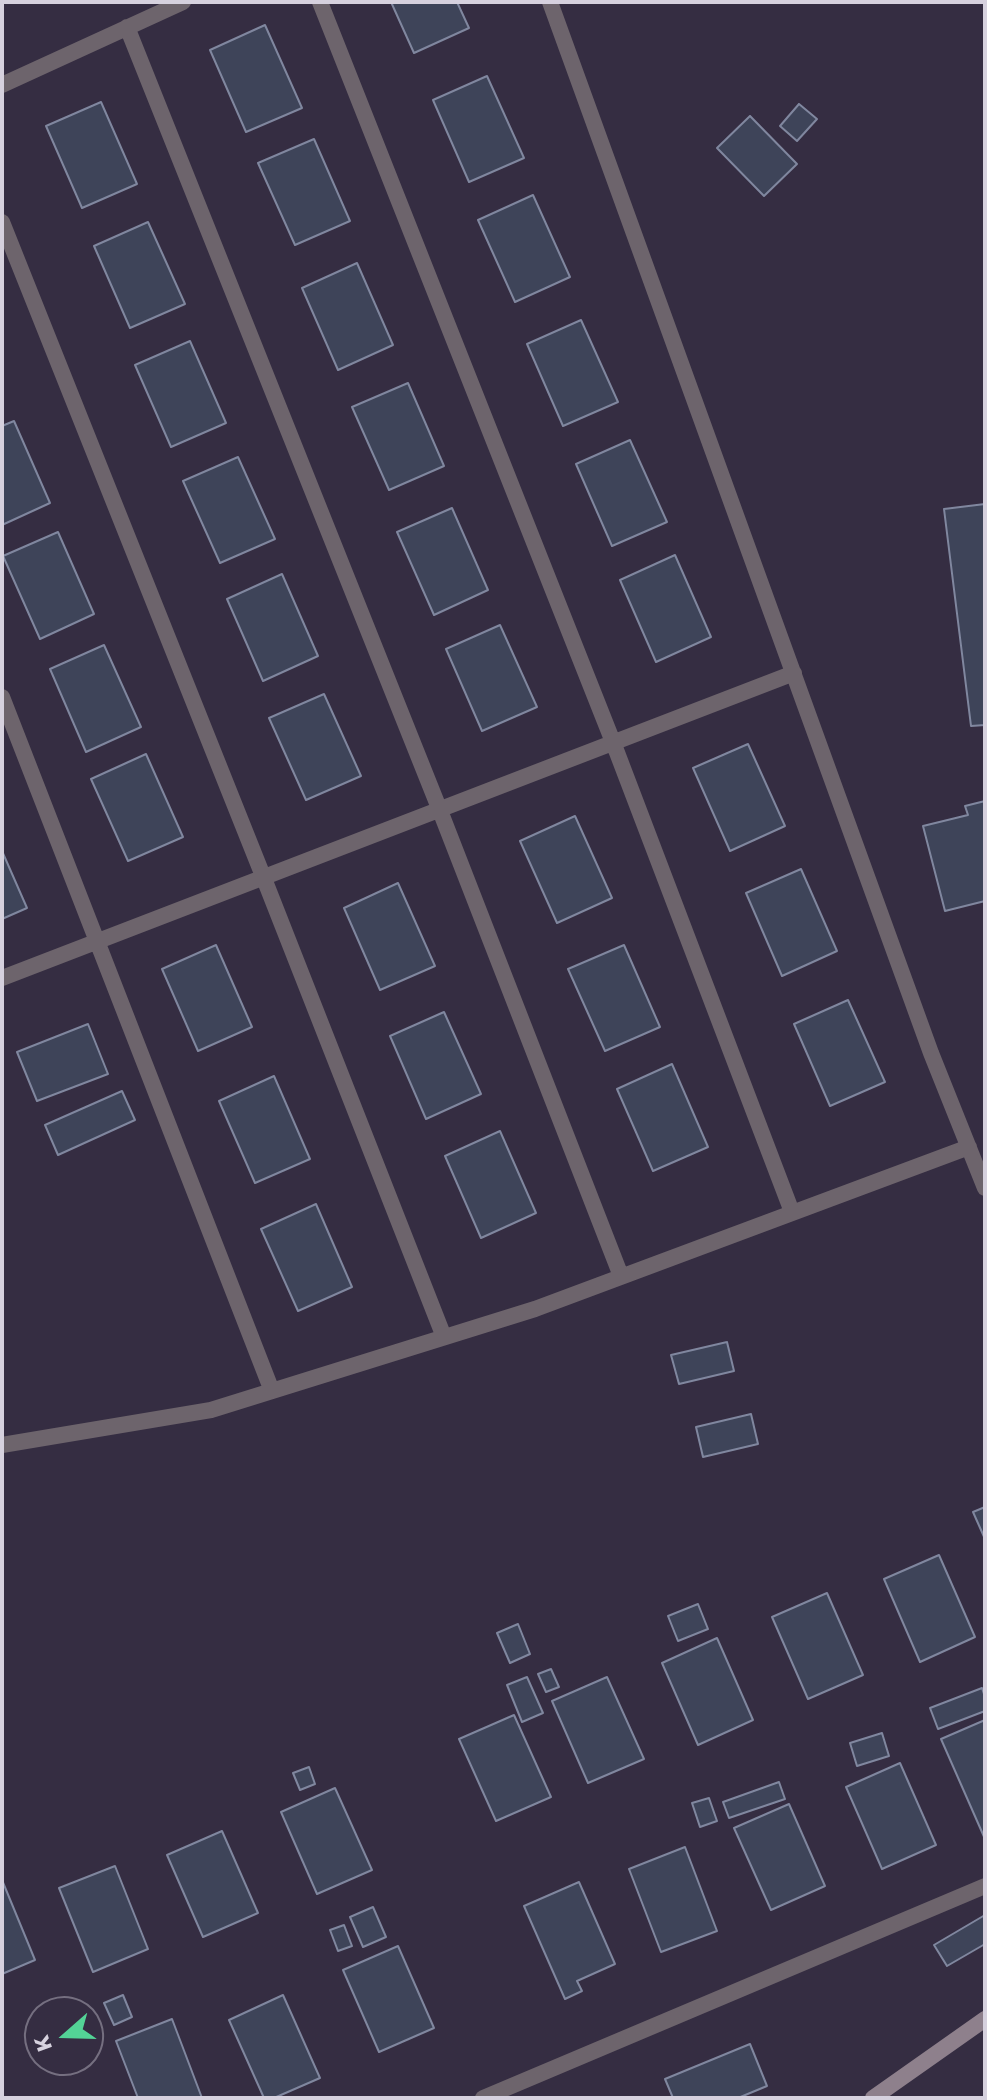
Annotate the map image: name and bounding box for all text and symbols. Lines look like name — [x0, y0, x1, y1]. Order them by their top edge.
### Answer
north arrow — [24, 1996, 104, 2076]
text: K — [29, 2032, 57, 2055]

